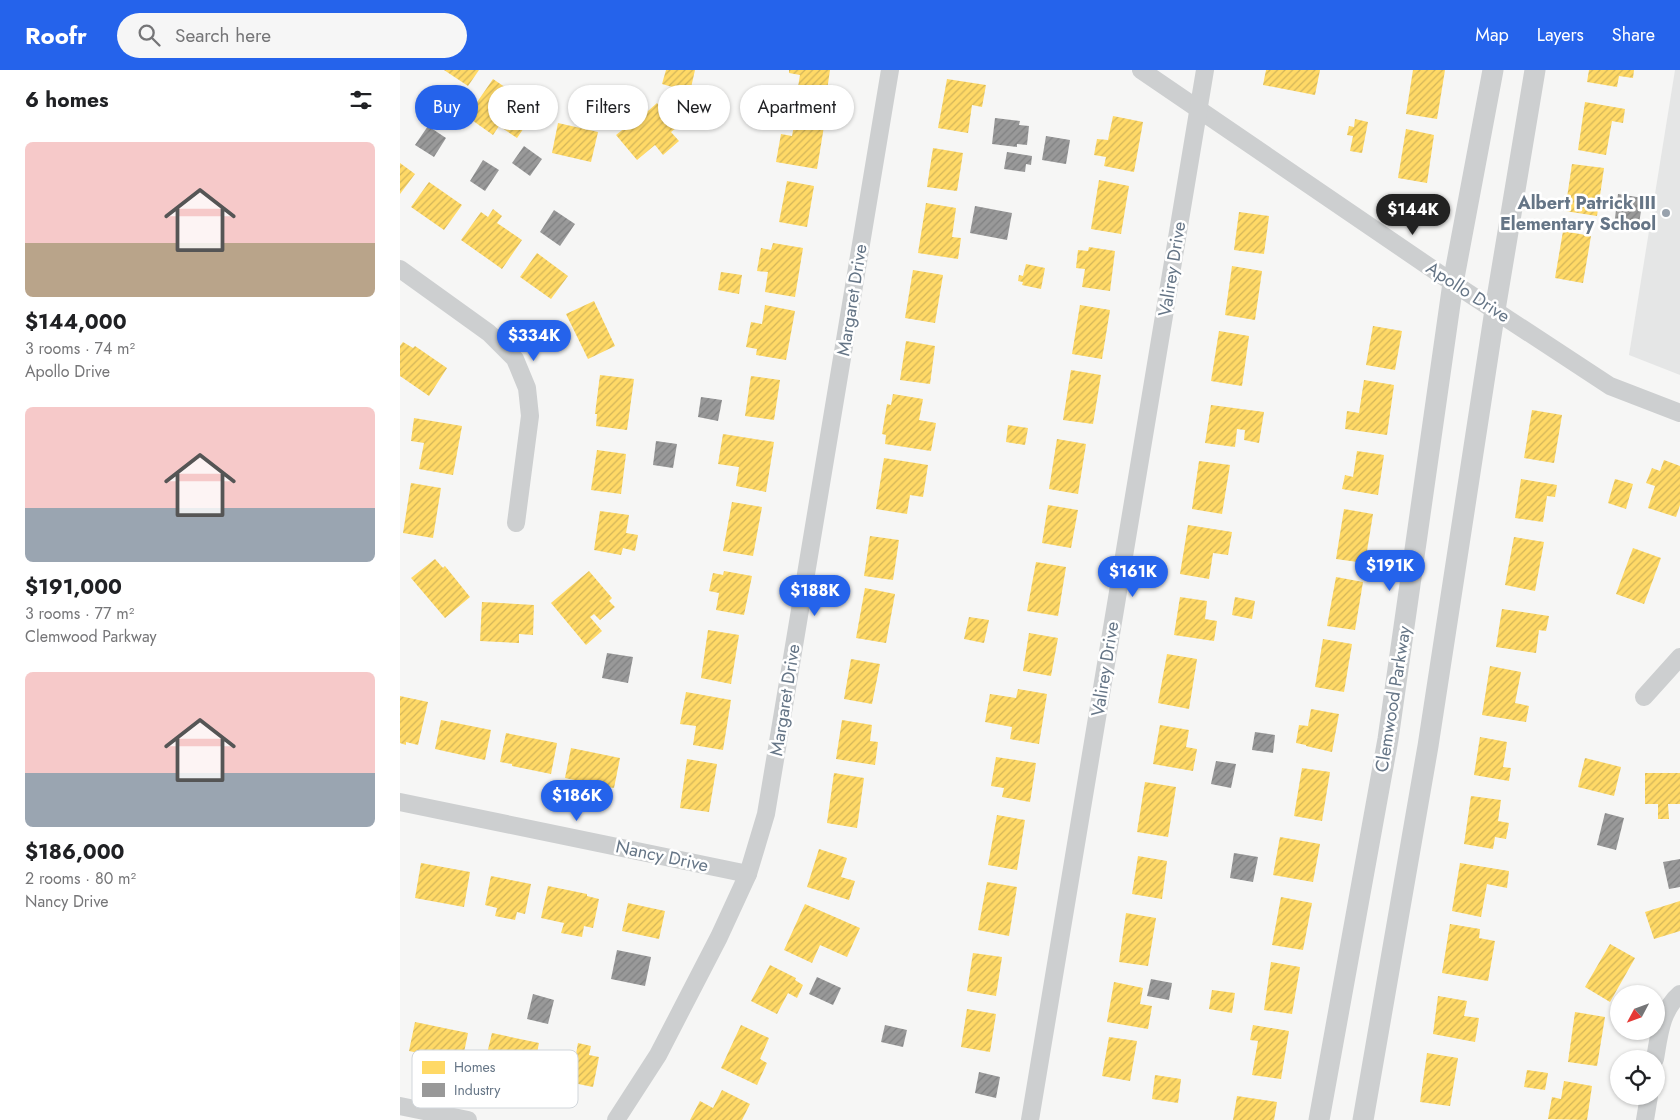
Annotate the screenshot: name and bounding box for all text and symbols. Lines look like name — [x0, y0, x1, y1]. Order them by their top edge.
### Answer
search box — [117, 13, 467, 58]
text: Roofr — [25, 18, 87, 53]
icon: search — [135, 21, 163, 49]
text: Search here — [175, 22, 271, 49]
text: Map — [1475, 22, 1509, 48]
text: Layers — [1537, 22, 1584, 48]
text: Share — [1612, 22, 1655, 48]
text: 6 homes — [25, 85, 109, 115]
chip: Buy — [415, 85, 478, 130]
chip: Rent — [488, 85, 558, 130]
chip: Filters — [568, 85, 648, 130]
chip: New — [658, 85, 730, 130]
chip: Apartment — [740, 85, 854, 130]
icon: filters — [347, 86, 375, 114]
icon: home — [155, 175, 245, 265]
place label: Albert Patrick III Elementary School — [1500, 190, 1656, 237]
pin: $144K — [1378, 194, 1448, 236]
text: $144K — [1387, 198, 1439, 221]
marker: Albert Patrick III Elementary School — [1660, 207, 1672, 219]
street label: Valirey Drive — [1152, 220, 1192, 318]
street label: Margaret Drive — [830, 242, 874, 358]
street label: Apollo Drive — [1421, 255, 1515, 329]
text: $144,000 — [25, 307, 127, 337]
pin: $334K — [499, 320, 569, 362]
text: $334K — [508, 324, 560, 347]
text: 3 rooms · 74 m² — [25, 337, 135, 360]
text: Apollo Drive — [25, 360, 110, 383]
icon: home — [155, 440, 245, 530]
pin: $191K — [1355, 550, 1425, 592]
text: $191K — [1366, 554, 1414, 577]
pin: $161K — [1098, 556, 1168, 598]
text: $161K — [1109, 560, 1157, 583]
text: $191,000 — [25, 572, 122, 602]
pin: $188K — [780, 574, 850, 617]
text: $188K — [790, 579, 840, 602]
text: 3 rooms · 77 m² — [25, 602, 134, 625]
street label: Valirey Drive — [1085, 620, 1125, 718]
street label: Clemwood Parkway — [1369, 624, 1417, 774]
text: Clemwood Parkway — [25, 625, 157, 648]
street label: Margaret Drive — [763, 642, 807, 758]
icon: home — [155, 705, 245, 795]
pin: $186K — [542, 780, 612, 822]
text: $186K — [552, 784, 602, 807]
street label: Nancy Drive — [613, 834, 711, 878]
text: $186,000 — [25, 837, 124, 867]
text: 2 rooms · 80 m² — [25, 867, 136, 890]
text: Nancy Drive — [25, 890, 109, 913]
north arrow — [1610, 985, 1665, 1040]
map controls — [1610, 985, 1665, 1105]
legend — [412, 1050, 578, 1108]
button: locate — [1610, 1050, 1665, 1105]
text: Homes — [454, 1057, 496, 1077]
text: Industry — [454, 1080, 501, 1100]

